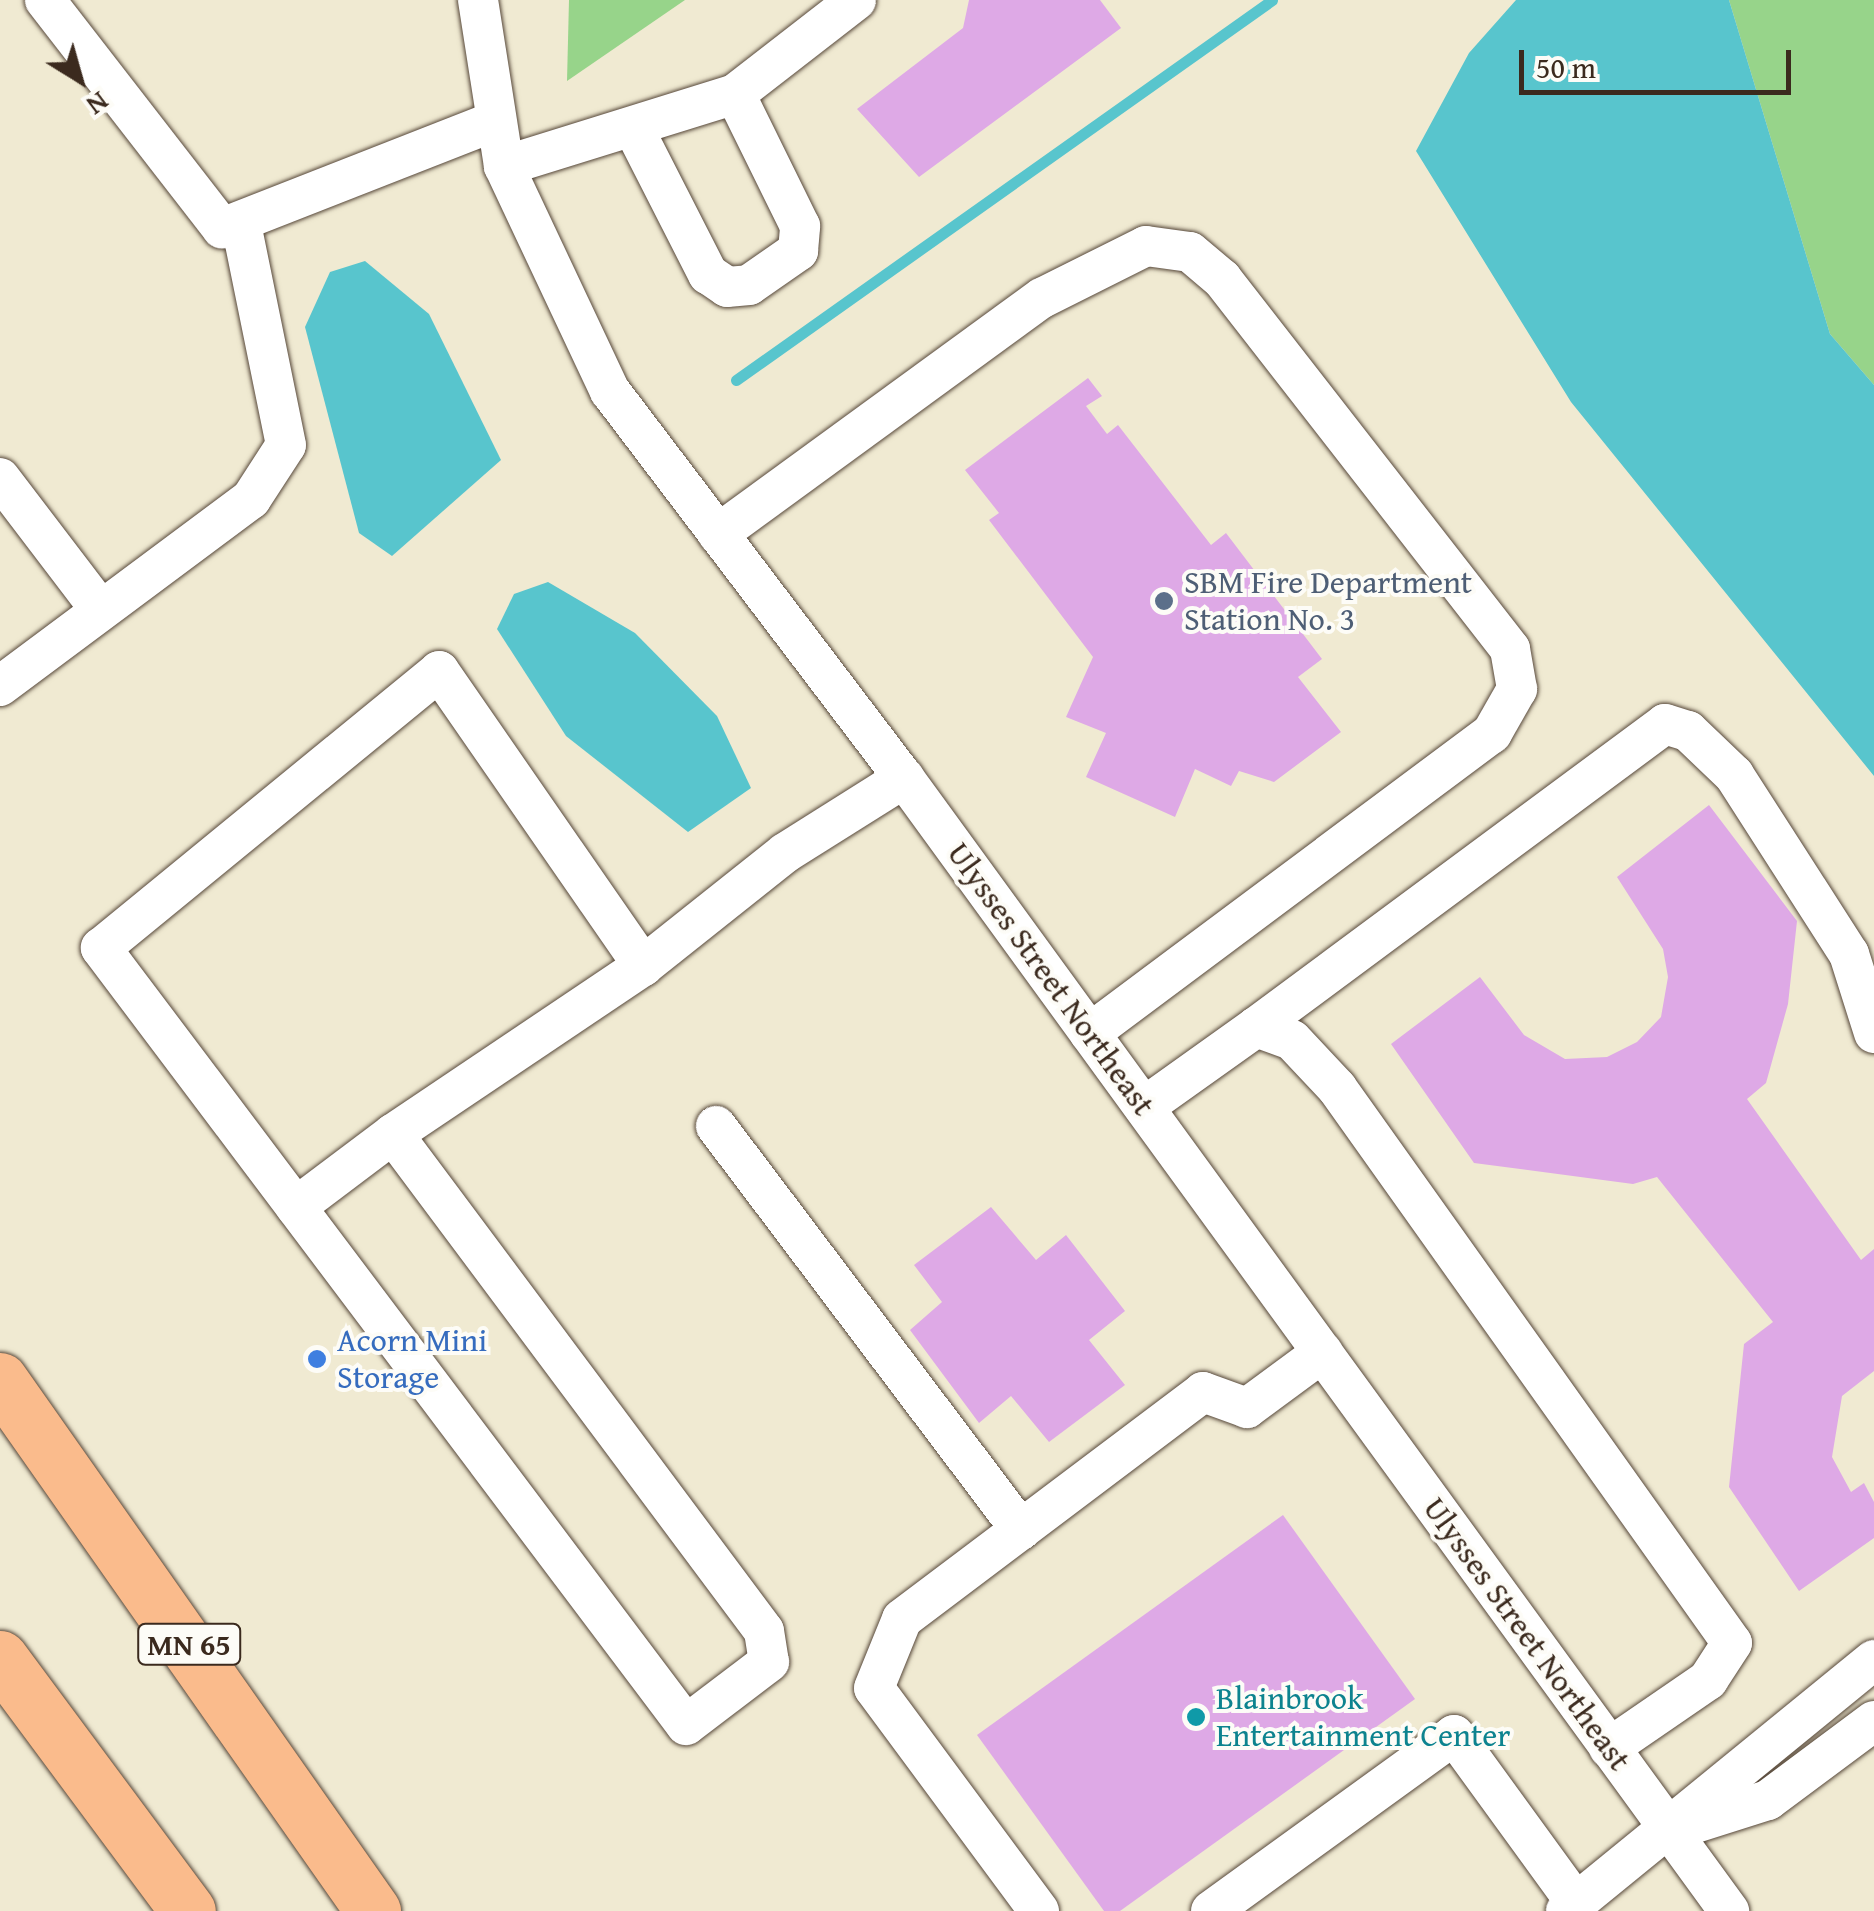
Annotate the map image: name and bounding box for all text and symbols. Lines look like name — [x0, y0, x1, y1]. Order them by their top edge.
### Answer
north arrow — [30, 30, 130, 130]
scale bar — [1524, 30, 1796, 92]
text: 50 m — [1536, 45, 1596, 89]
text: N — [79, 82, 118, 126]
place label: SBM Fire Department Station No. 3 — [1184, 564, 1472, 639]
marker: SBM Fire Department Station No. 3 — [1153, 590, 1175, 612]
street label: Ulysses Street Northeast — [939, 835, 1163, 1123]
place label: Acorn Mini Storage — [337, 1322, 487, 1397]
marker: Acorn Mini Storage — [306, 1348, 328, 1370]
street label: Ulysses Street Northeast — [1415, 1490, 1639, 1778]
road number: MN 65 — [136, 1619, 242, 1669]
place label: Blainbrook Entertainment Center — [1216, 1680, 1510, 1755]
marker: Blainbrook Entertainment Center — [1185, 1706, 1207, 1728]

